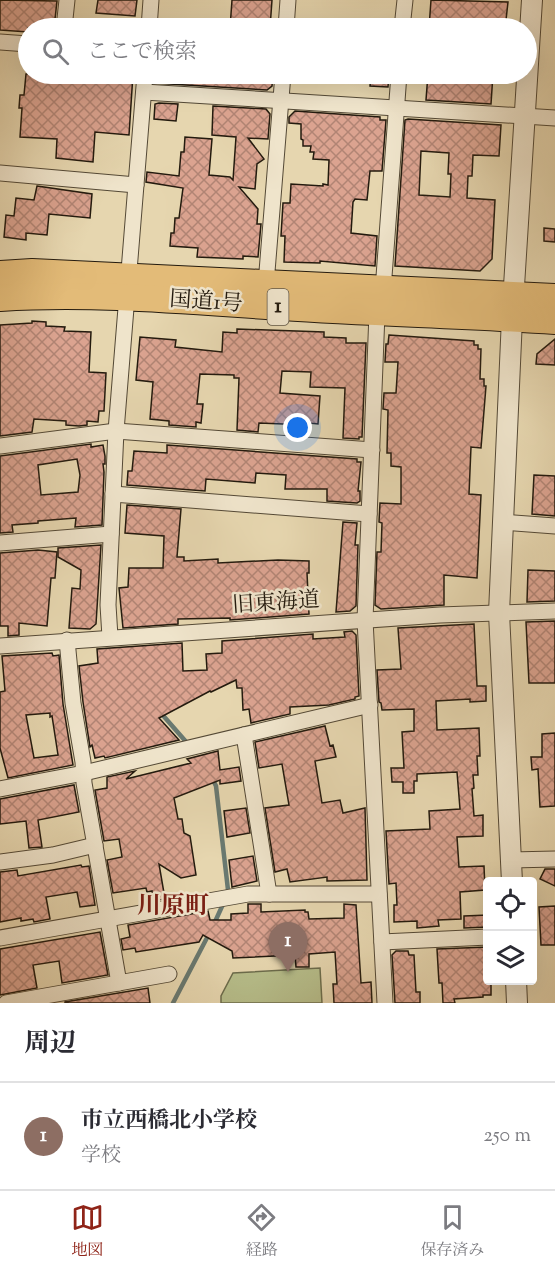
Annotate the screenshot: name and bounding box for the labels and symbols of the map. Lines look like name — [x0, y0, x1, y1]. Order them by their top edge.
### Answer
street label: 国道1号 — [168, 284, 244, 322]
road number: 1 — [268, 289, 288, 325]
your location — [283, 413, 312, 442]
street label: 旧東海道 — [231, 585, 321, 623]
district label: 川原町 — [137, 890, 209, 924]
pin: 1 — [268, 922, 308, 972]

